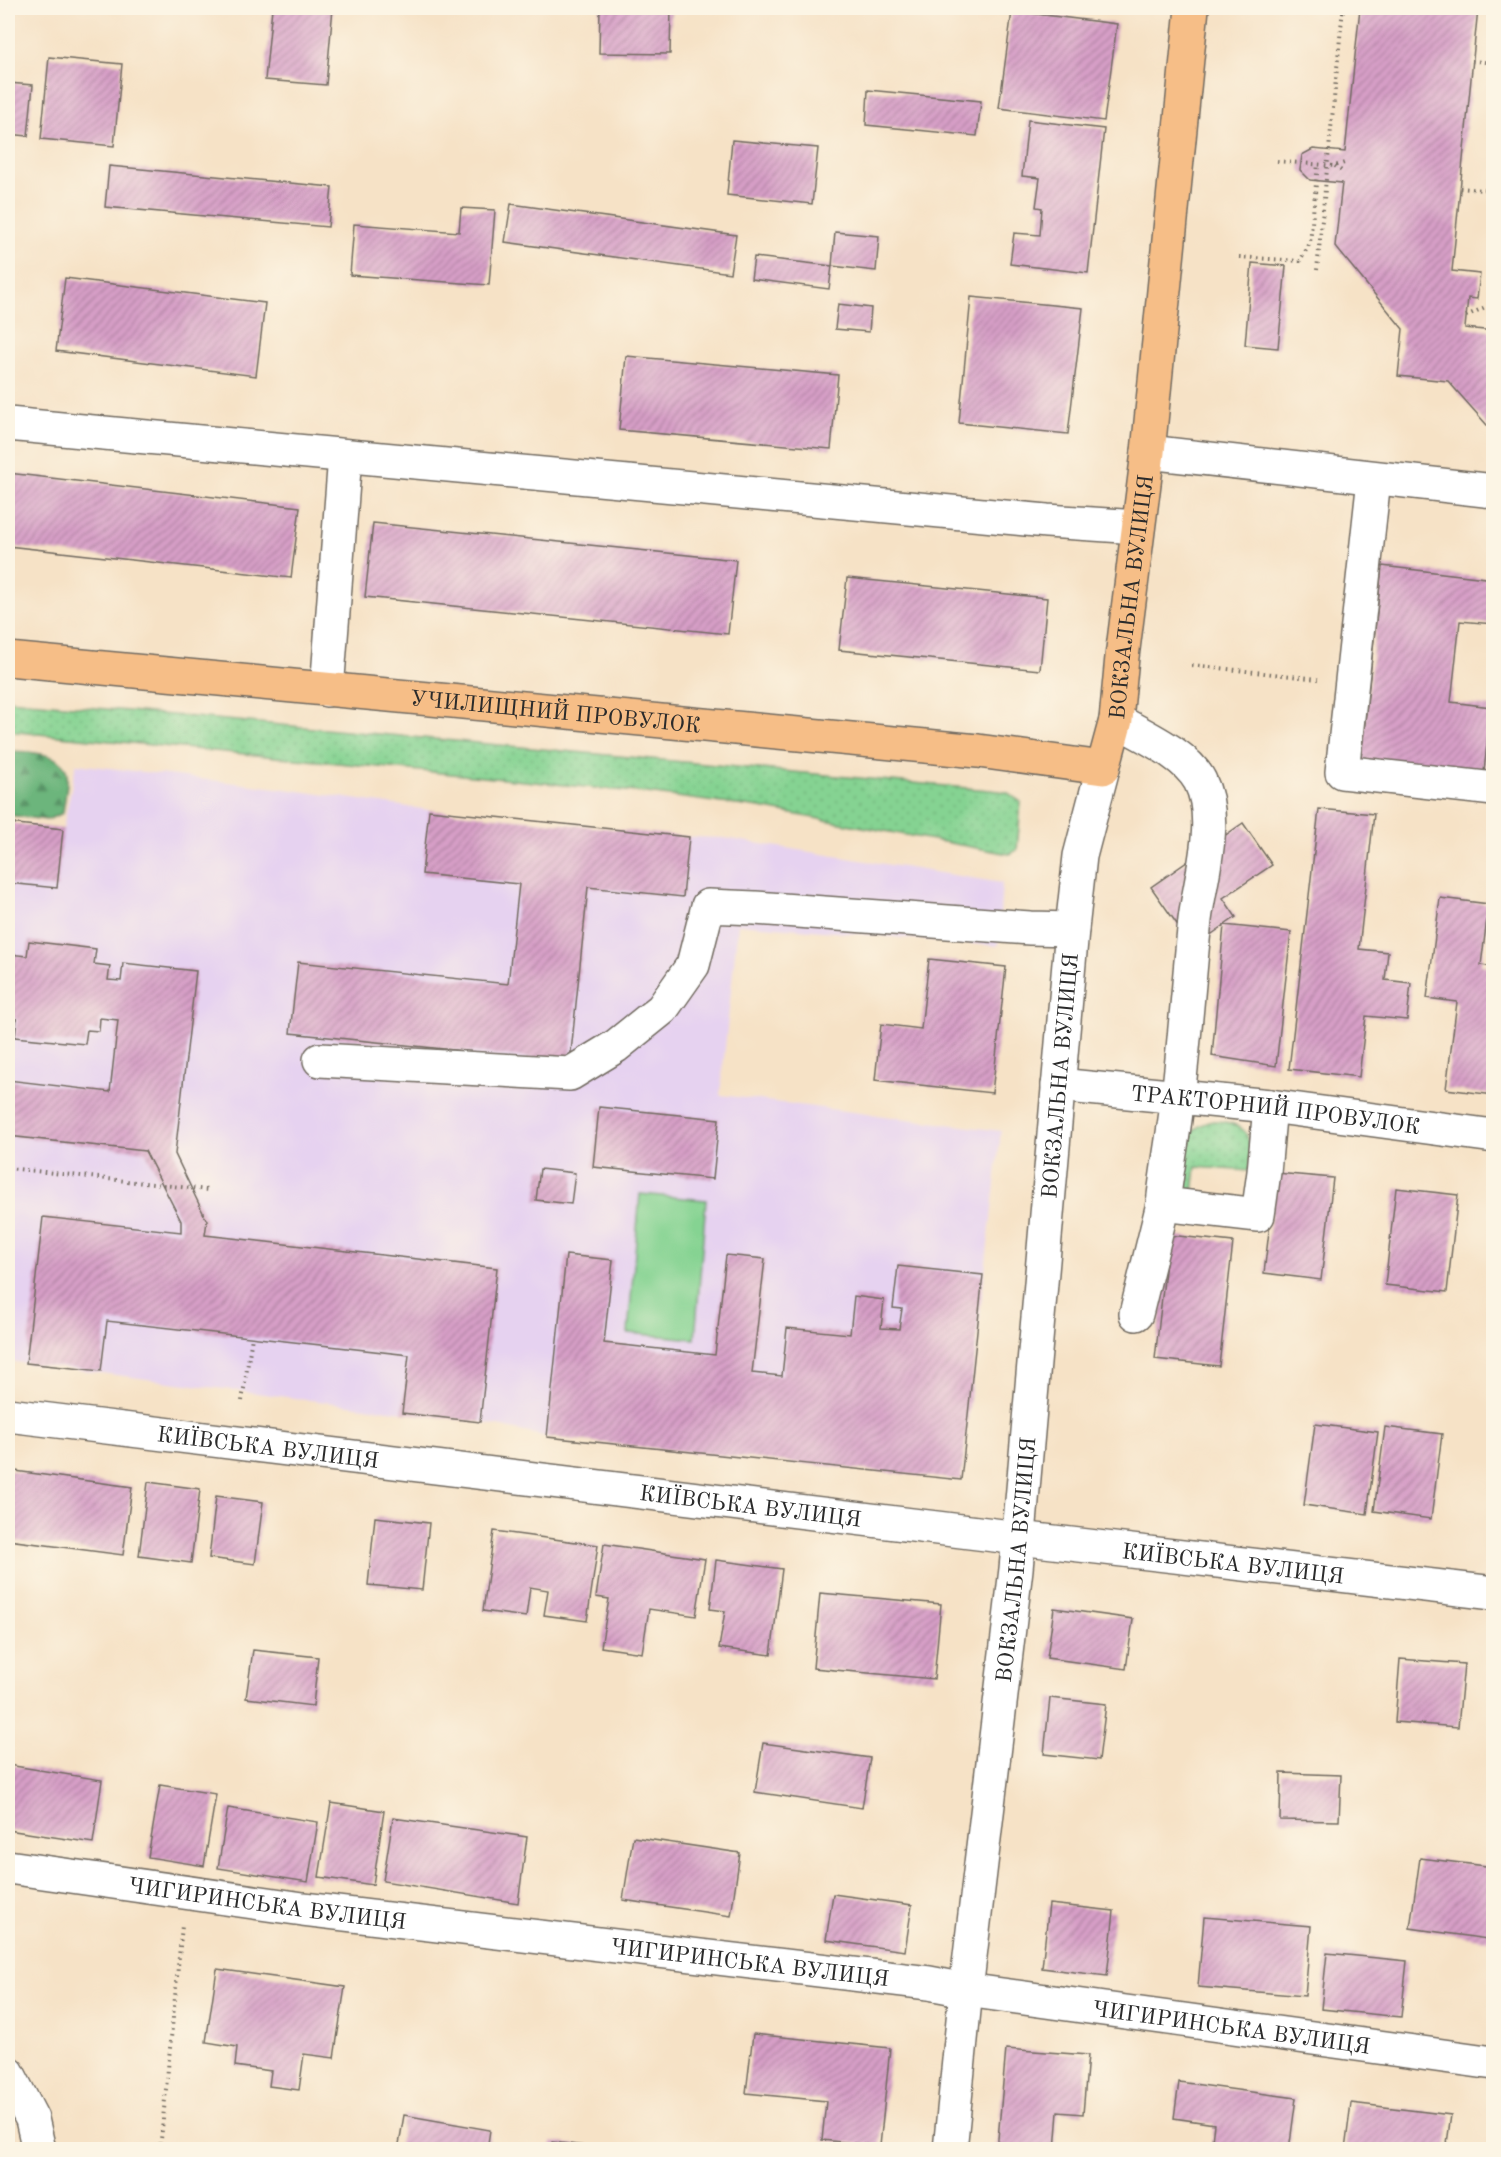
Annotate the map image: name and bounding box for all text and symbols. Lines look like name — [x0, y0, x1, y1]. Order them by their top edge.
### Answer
street label: ВОКЗАЛЬНА ВУЛИЦЯ — [1107, 474, 1158, 721]
street label: УЧИЛИЩНИЙ ПРОВУЛОК — [409, 688, 702, 738]
street label: ВОКЗАЛЬНА ВУЛИЦЯ — [1039, 952, 1083, 1200]
street label: ТРАКТОРНИЙ ПРОВУЛОК — [1130, 1083, 1421, 1139]
street label: КИЇВСЬКА ВУЛИЦЯ — [156, 1424, 380, 1473]
street label: ВОКЗАЛЬНА ВУЛИЦЯ — [994, 1436, 1041, 1684]
street label: КИЇВСЬКА ВУЛИЦЯ — [638, 1483, 862, 1532]
street label: КИЇВСЬКА ВУЛИЦЯ — [1121, 1541, 1345, 1589]
street label: ЧИГИРИНСЬКА ВУЛИЦЯ — [127, 1875, 407, 1934]
street label: ЧИГИРИНСЬКА ВУЛИЦЯ — [609, 1936, 890, 1991]
street label: ЧИГИРИНСЬКА ВУЛИЦЯ — [1091, 1999, 1371, 2059]

